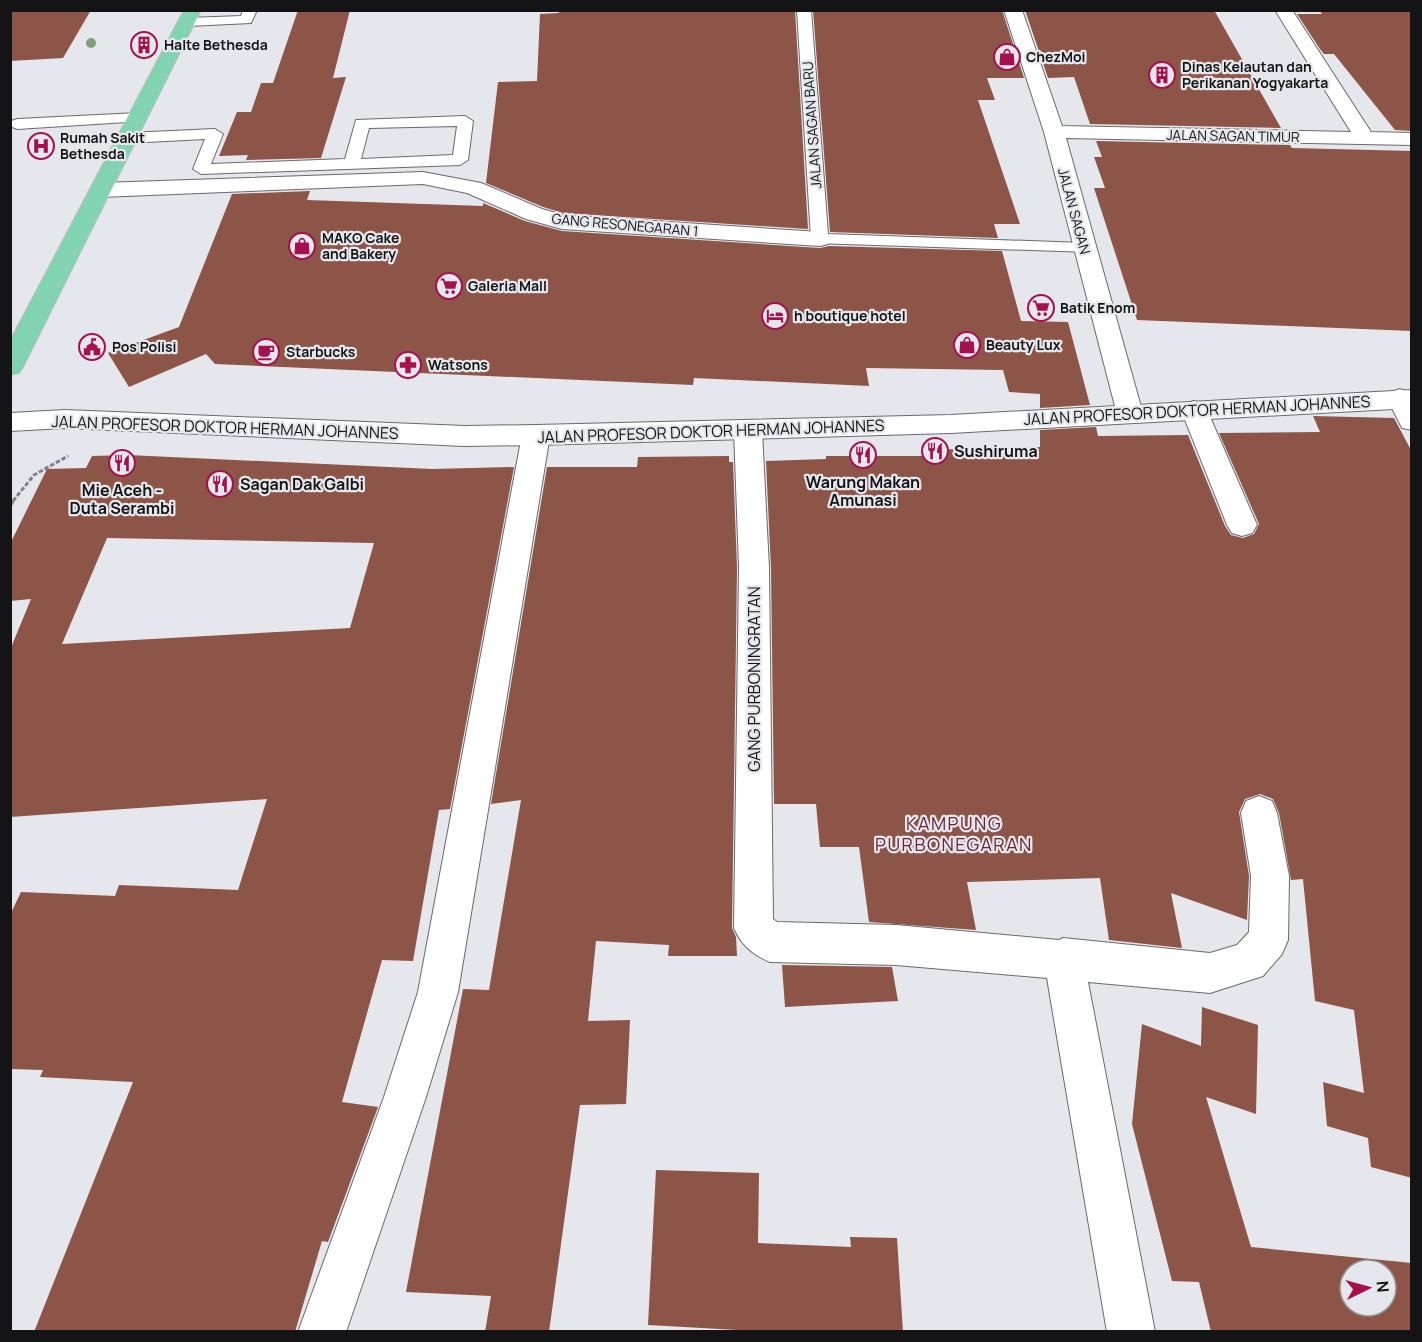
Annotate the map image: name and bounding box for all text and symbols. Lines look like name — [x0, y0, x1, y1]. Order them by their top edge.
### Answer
building icon: Halte Bethesda — [129, 30, 159, 60]
place label: Halte Bethesda — [164, 35, 268, 54]
shop icon: ChezMoi — [992, 42, 1022, 72]
place label: ChezMoi — [1026, 47, 1086, 66]
place label: Dinas Kelautan dan Perikanan Yogyakarta — [1182, 57, 1328, 92]
building icon: Dinas Kelautan dan Perikanan Yogyakarta — [1147, 60, 1177, 90]
street label: JALAN SAGAN BARU — [798, 61, 825, 189]
street label: JALAN SAGAN TIMUR — [1166, 125, 1300, 146]
place label: Rumah Sakit Bethesda — [60, 128, 145, 163]
hospital icon: Rumah Sakit Bethesda — [26, 131, 56, 161]
street label: JALAN SAGAN — [1054, 166, 1095, 256]
street label: GANG RESONEGARAN 1 — [551, 209, 699, 240]
place label: MAKO Cake and Bakery — [322, 228, 399, 263]
shop icon: MAKO Cake and Bakery — [287, 231, 317, 261]
supermarket icon: Galeria Mall — [434, 271, 464, 301]
place label: Galeria Mall — [468, 276, 547, 295]
supermarket icon: Batik Enom — [1026, 293, 1056, 323]
place label: Batik Enom — [1060, 298, 1135, 317]
hotel icon: h boutique hotel — [760, 301, 790, 331]
place label: h boutique hotel — [794, 306, 906, 325]
shop icon: Beauty Lux — [952, 330, 982, 360]
public building icon: Pos Polisi — [77, 332, 107, 362]
place label: Beauty Lux — [986, 335, 1061, 354]
place label: Pos Polisi — [112, 337, 177, 356]
cafe icon: Starbucks — [251, 337, 281, 367]
place label: Starbucks — [286, 342, 356, 361]
pharmacy icon: Watsons — [393, 350, 423, 380]
place label: Watsons — [428, 355, 488, 374]
street label: JALAN PROFESOR DOKTOR HERMAN JOHANNES — [1023, 390, 1371, 430]
street label: JALAN PROFESOR DOKTOR HERMAN JOHANNES — [51, 410, 399, 444]
street label: JALAN PROFESOR DOKTOR HERMAN JOHANNES — [537, 414, 885, 448]
restaurant icon: Sushiruma — [920, 436, 950, 466]
restaurant icon: Warung Makan Amunasi — [848, 440, 878, 470]
place label: Sushiruma — [954, 440, 1038, 462]
restaurant icon: Mie Aceh - Duta Serambi — [107, 448, 137, 478]
restaurant icon: Sagan Dak Galbi — [205, 469, 235, 499]
place label: Warung Makan Amunasi — [806, 471, 920, 511]
place label: Sagan Dak Galbi — [240, 473, 364, 495]
place label: Mie Aceh - Duta Serambi — [70, 479, 174, 519]
street label: GANG PURBONINGRATAN — [743, 586, 765, 772]
district label: KAMPUNG PURBONEGARAN — [875, 811, 1033, 856]
north arrow — [1338, 1258, 1398, 1318]
text: N — [1371, 1280, 1394, 1293]

